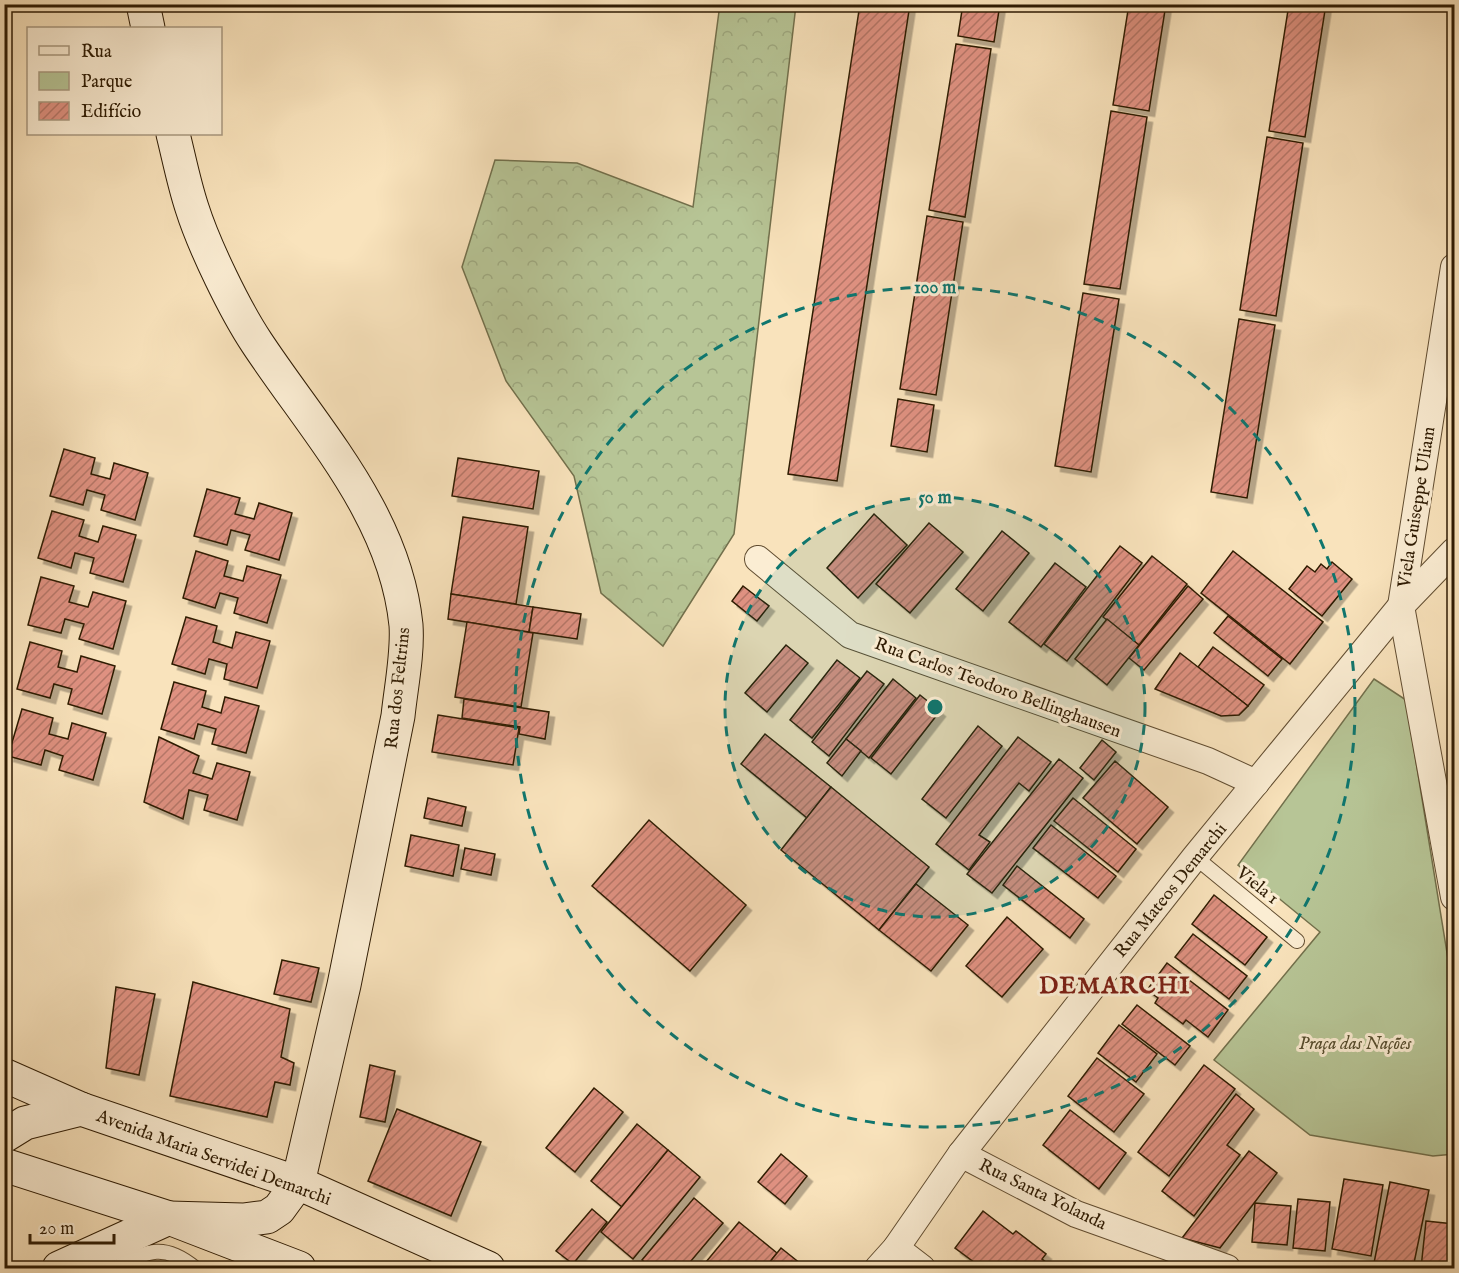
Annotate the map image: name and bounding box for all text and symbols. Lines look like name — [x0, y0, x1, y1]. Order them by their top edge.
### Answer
legend — [27, 27, 222, 135]
text: Rua — [81, 41, 112, 64]
text: Parque — [81, 71, 132, 94]
text: Edifício — [81, 101, 142, 124]
text: 100 m — [914, 277, 956, 300]
street label: Viela Guiseppe Uliam — [1393, 425, 1442, 590]
text: 50 m — [918, 487, 952, 510]
street label: Rua dos Feltrins — [381, 626, 416, 750]
street label: Rua Carlos Teodoro Bellinghausen — [871, 633, 1124, 744]
centre of rings — [925, 697, 945, 717]
street label: Rua Mateos Demarchi — [1110, 819, 1233, 963]
street label: Viela 1 — [1230, 861, 1283, 910]
district label: DEMARCHI — [1039, 971, 1191, 1002]
park label: Praça das Nações — [1299, 1033, 1412, 1056]
street label: Avenida Maria Servidei Demarchi — [92, 1105, 334, 1212]
street label: Rua Santa Yolanda — [975, 1154, 1110, 1236]
scale bar — [30, 1207, 114, 1245]
text: 20 m — [39, 1218, 74, 1241]

